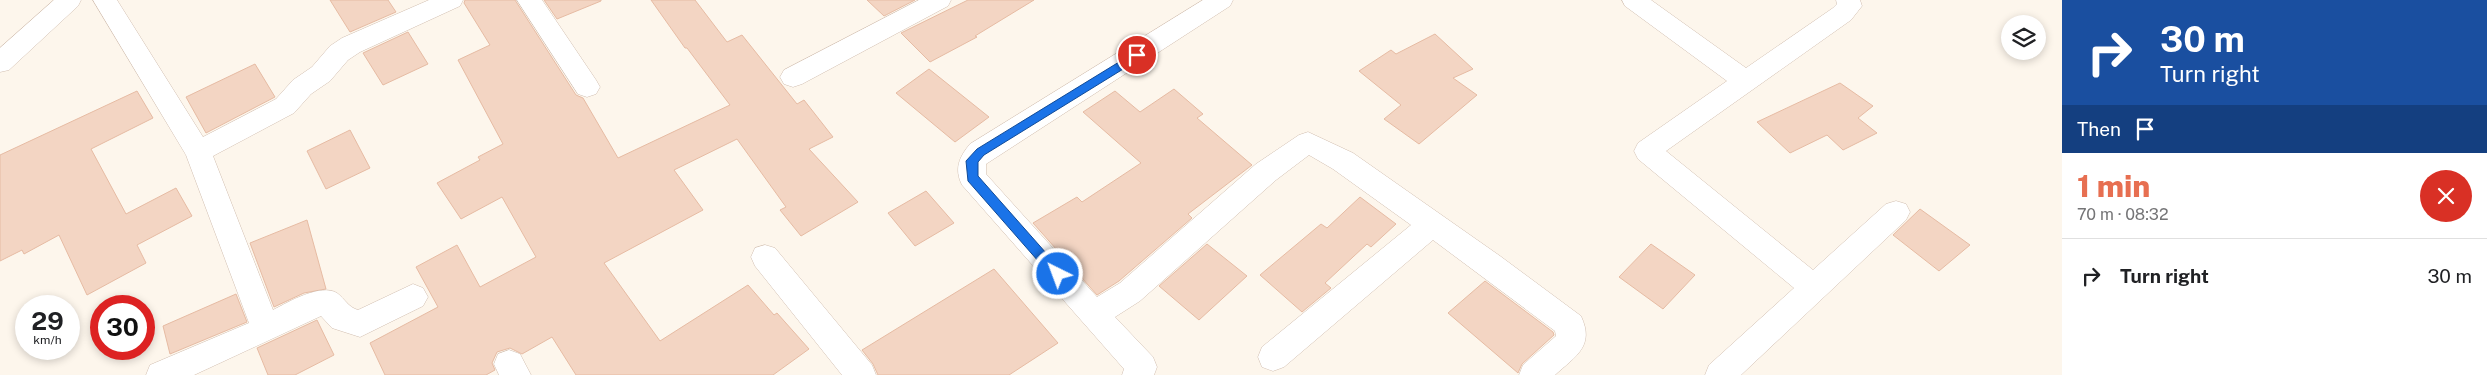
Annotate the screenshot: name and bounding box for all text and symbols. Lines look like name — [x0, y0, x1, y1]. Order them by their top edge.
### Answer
map controls — [2001, 15, 2046, 60]
button: layers — [2001, 15, 2046, 60]
text: 30 m — [2160, 19, 2245, 60]
icon: right — [2077, 20, 2142, 85]
pin — [1116, 34, 1158, 76]
icon: arrive — [1123, 41, 1151, 69]
text: Turn right — [2160, 61, 2260, 87]
icon: arrive — [2131, 115, 2159, 143]
text: Then — [2077, 118, 2121, 140]
text: 1 min — [2077, 168, 2150, 204]
button: close — [2420, 170, 2472, 222]
text: 70 m · 08:32 — [2077, 205, 2168, 224]
position arrow — [1031, 247, 1083, 299]
icon: right — [2077, 262, 2105, 290]
text: Turn right — [2120, 265, 2209, 287]
text: 30 m — [2427, 265, 2472, 287]
speed limit sign: 30 — [90, 295, 155, 360]
text: 29 — [31, 306, 64, 336]
text: km/h — [33, 333, 62, 347]

